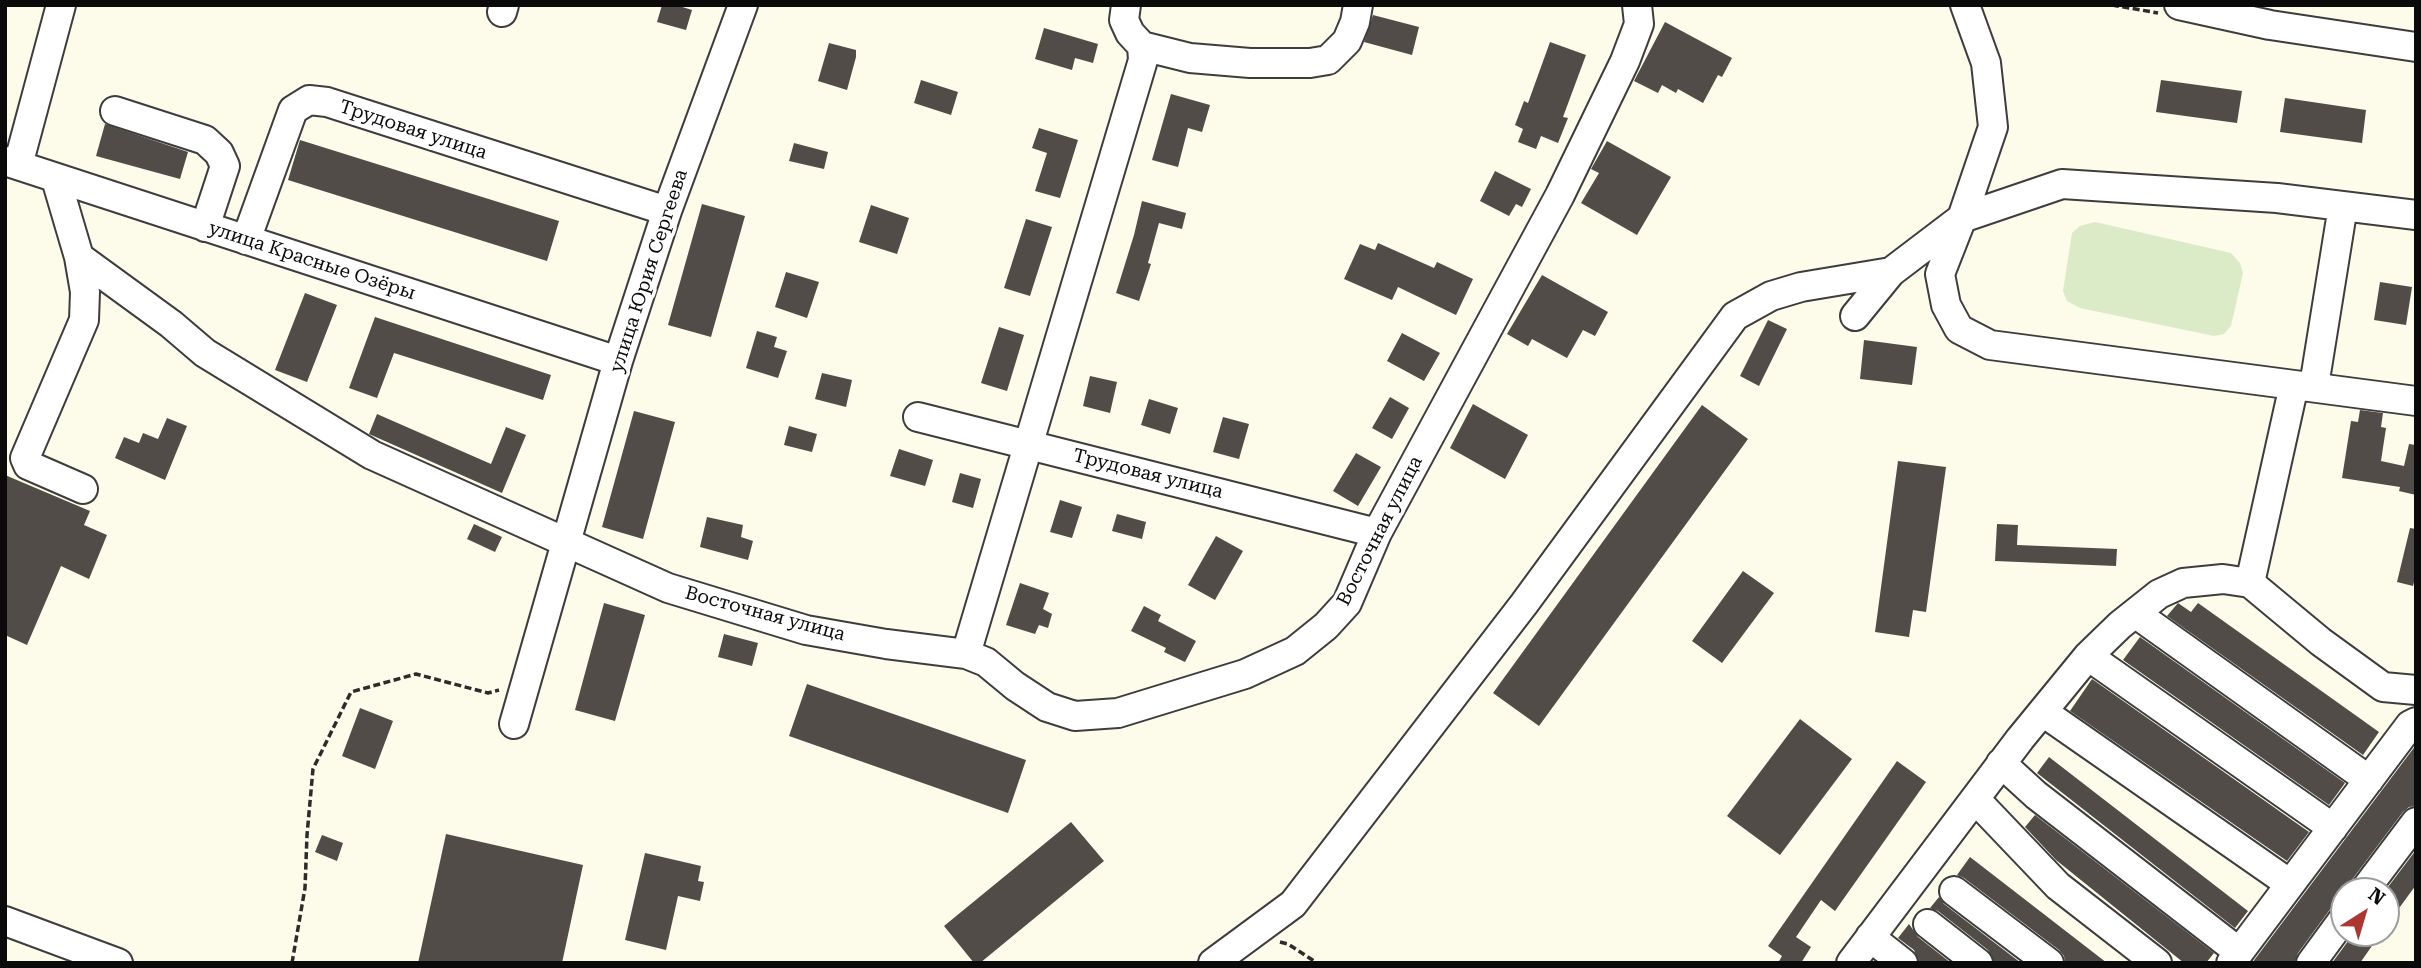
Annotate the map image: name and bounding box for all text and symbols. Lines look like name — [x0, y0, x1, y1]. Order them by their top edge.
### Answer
street label: Трудовая улица — [336, 95, 490, 165]
street label: улица Юрия Сергеева — [605, 166, 693, 376]
street label: улица Красные Озёры — [206, 217, 418, 305]
street label: Трудовая улица — [1071, 444, 1225, 504]
street label: Восточная улица — [1332, 452, 1428, 610]
street label: Восточная улица — [682, 582, 848, 646]
north arrow — [2330, 877, 2400, 947]
text: N — [2364, 883, 2389, 910]

